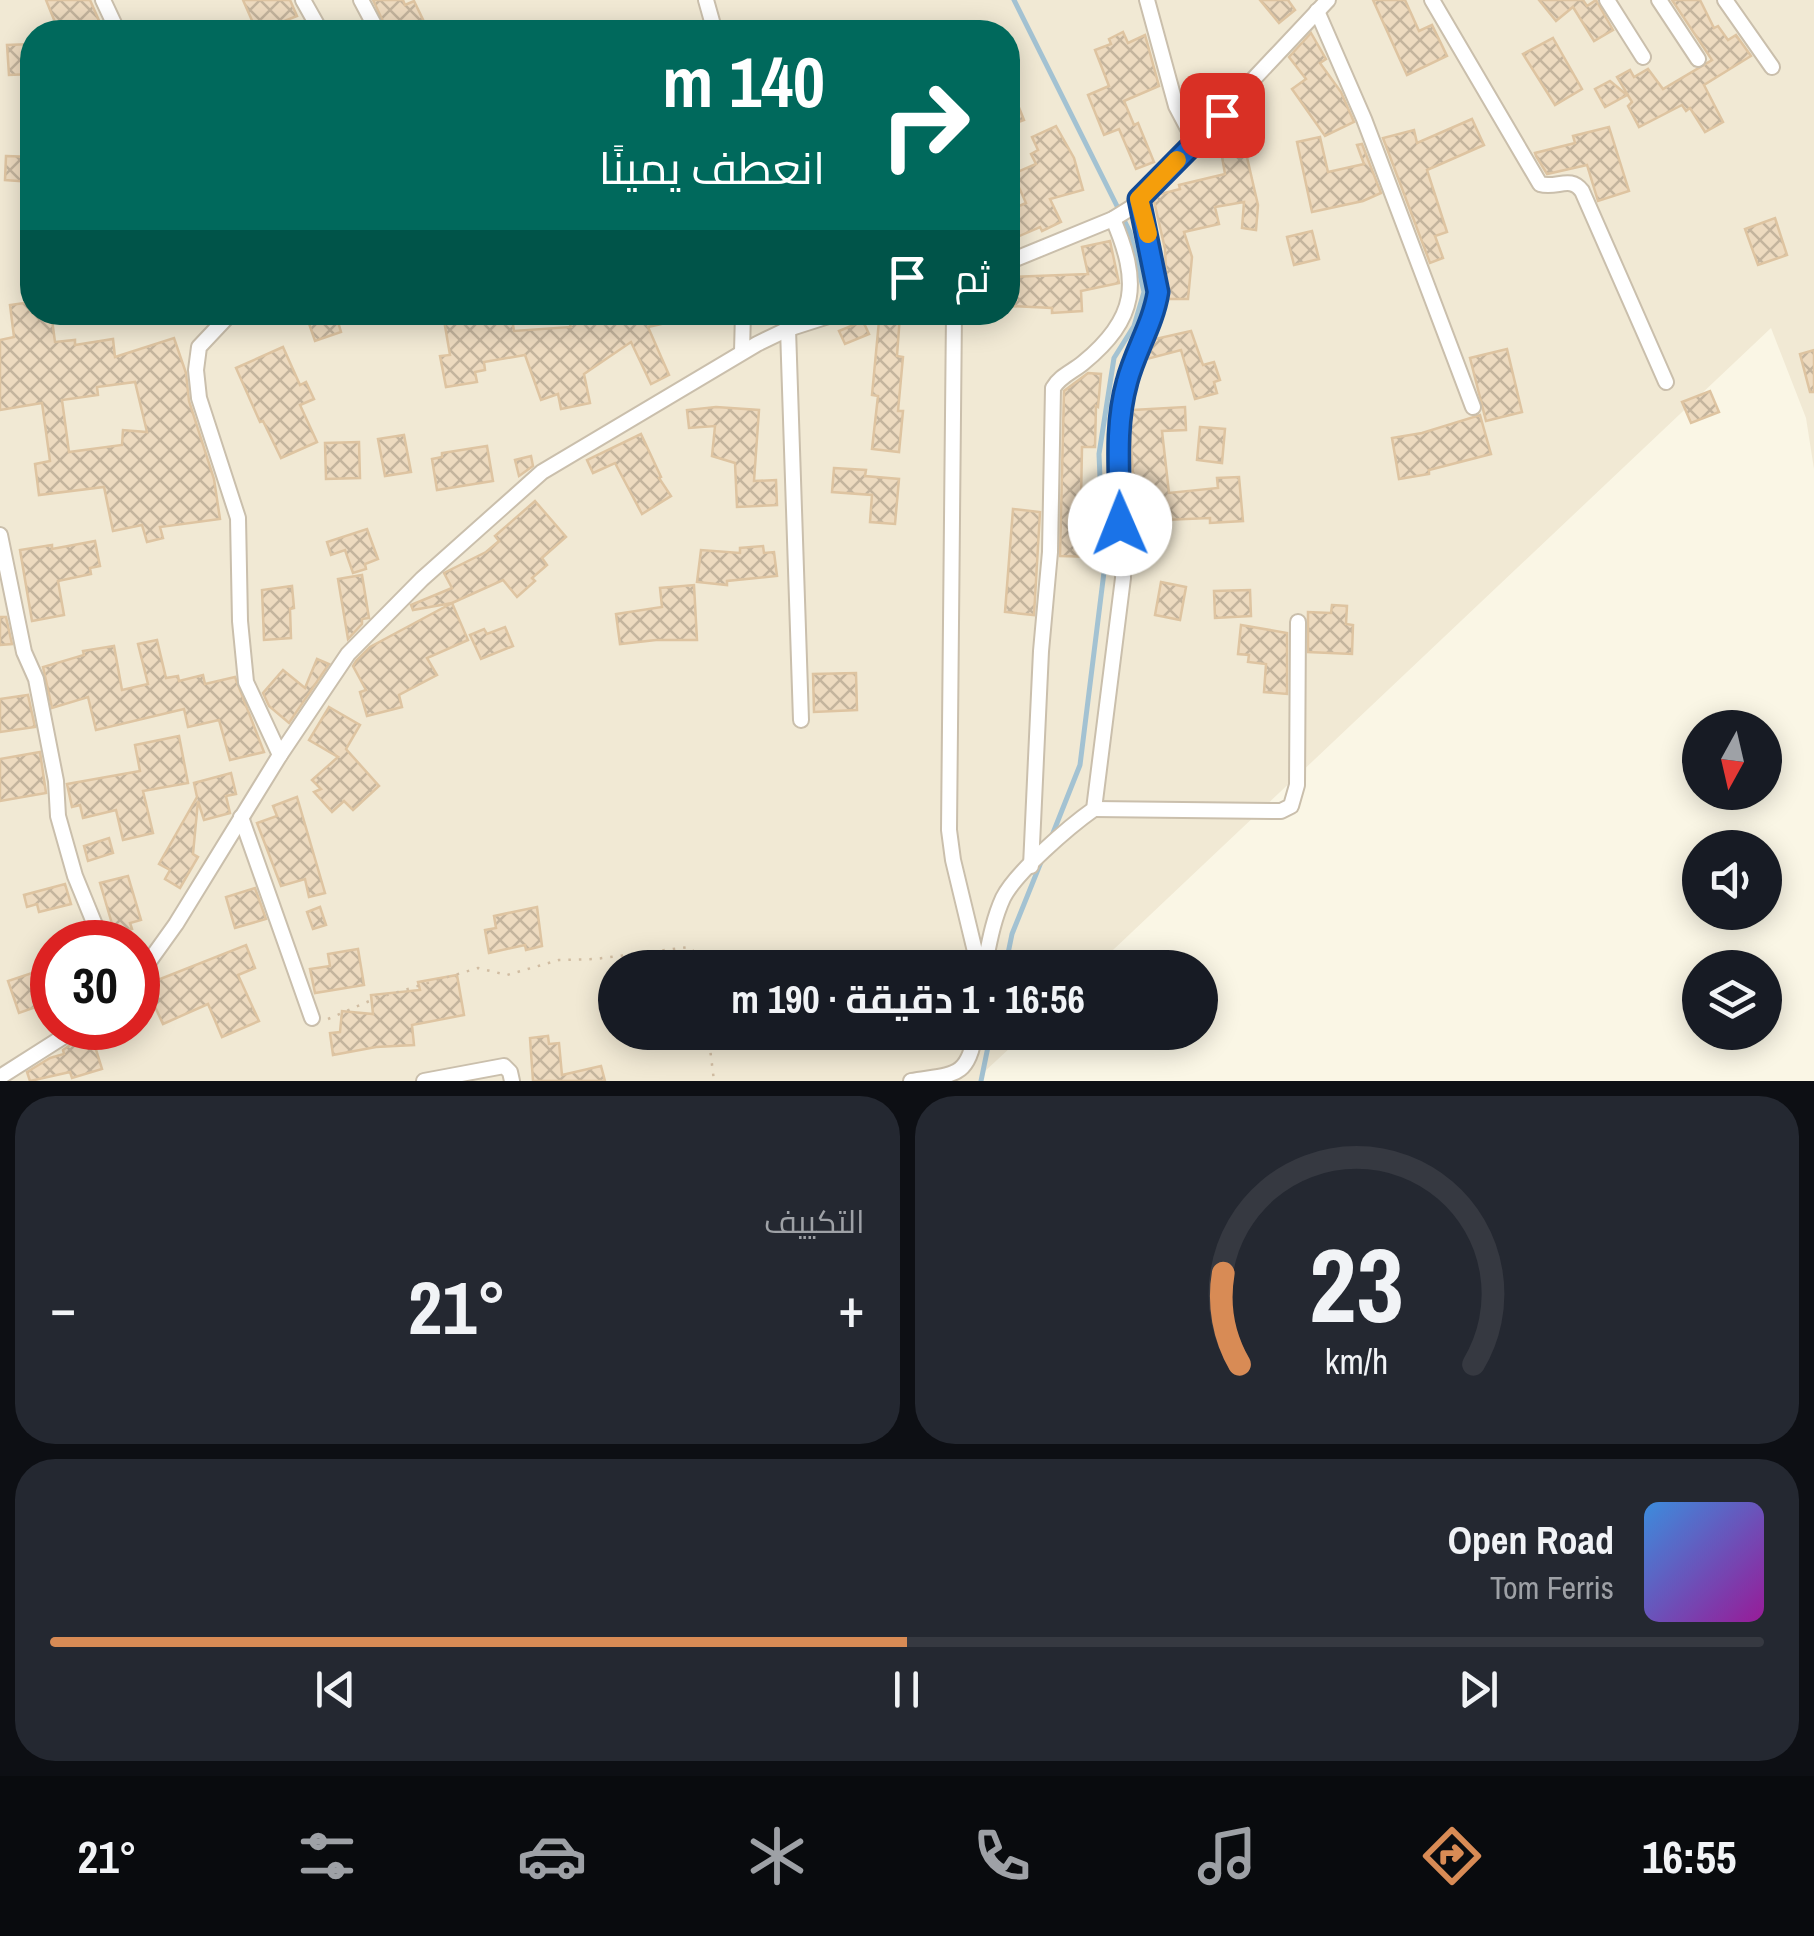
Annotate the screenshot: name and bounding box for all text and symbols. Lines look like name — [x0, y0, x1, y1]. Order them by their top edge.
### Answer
text: 140 m — [662, 35, 825, 129]
icon: right — [860, 60, 990, 190]
pin — [1180, 73, 1265, 158]
icon: arrive — [1195, 88, 1250, 143]
text: انعطف يمينًا — [599, 137, 825, 198]
icon: arrive — [880, 250, 935, 305]
text: ثم — [955, 253, 990, 304]
position arrow — [1068, 472, 1172, 576]
north arrow — [1682, 710, 1782, 810]
map controls — [1682, 710, 1782, 1050]
button: sound — [1682, 830, 1782, 930]
speed limit sign: 30 — [30, 920, 160, 1050]
button: layers — [1682, 950, 1782, 1050]
text: 16:56 · 1 دقيقة · 190 m — [731, 974, 1085, 1025]
text: التكييف — [764, 1200, 865, 1243]
text: 23 — [1309, 1214, 1404, 1354]
text: 21° — [408, 1256, 506, 1357]
text: − — [50, 1270, 76, 1344]
text: + — [838, 1270, 865, 1344]
text: km/h — [1325, 1337, 1389, 1385]
text: Open Road — [1448, 1515, 1614, 1566]
text: Tom Ferris — [1490, 1566, 1614, 1609]
icon: previous — [308, 1662, 363, 1717]
icon: pause — [879, 1662, 934, 1717]
icon: next — [1451, 1662, 1506, 1717]
icon: filters — [292, 1821, 362, 1891]
icon: car — [517, 1821, 587, 1891]
icon: climate — [742, 1821, 812, 1891]
icon: phone — [967, 1821, 1037, 1891]
icon: music — [1192, 1821, 1262, 1891]
icon: directions — [1417, 1821, 1487, 1891]
text: 21° — [78, 1826, 137, 1887]
text: 16:55 — [1642, 1826, 1736, 1887]

